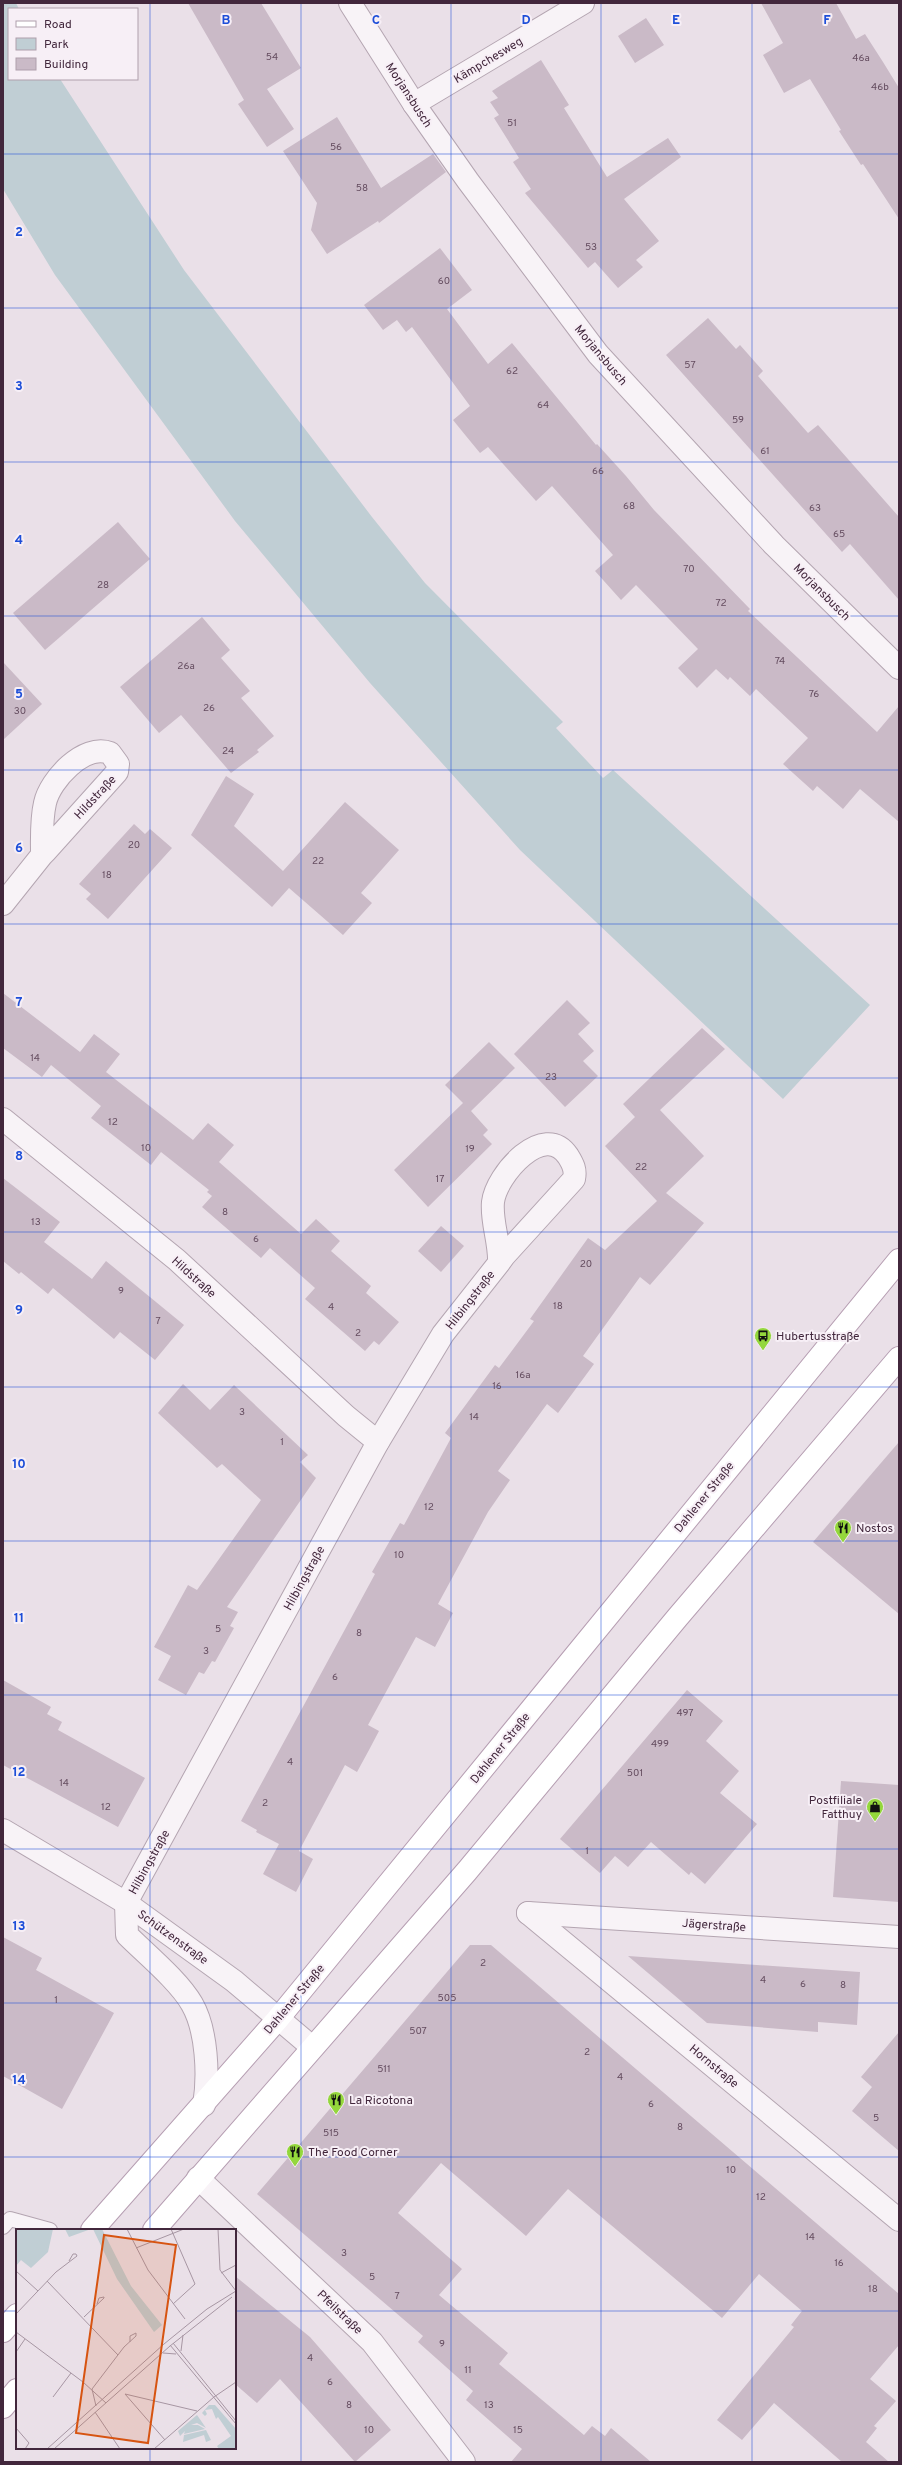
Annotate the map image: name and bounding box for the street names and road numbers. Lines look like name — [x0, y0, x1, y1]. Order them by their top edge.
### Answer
street label: Kämpchesweg — [451, 34, 526, 88]
street label: Morjansbusch — [381, 60, 435, 131]
street label: Morjansbusch — [570, 322, 630, 389]
street label: Morjansbusch — [789, 561, 853, 625]
street label: Hildstraße — [71, 772, 120, 823]
street label: Hildstraße — [168, 1253, 219, 1302]
street label: Hilbingstraße — [442, 1268, 499, 1334]
street label: Dahlener Straße — [671, 1459, 738, 1536]
street label: Hilbingstraße — [281, 1543, 329, 1614]
street label: Dahlener Straße — [467, 1710, 534, 1787]
street label: Hilbingstraße — [126, 1827, 174, 1898]
street label: Schützenstraße — [134, 1907, 211, 1969]
street label: Jägerstraße — [681, 1916, 746, 1936]
street label: Dahlener Straße — [261, 1961, 329, 2038]
street label: Hornstraße — [685, 2041, 741, 2092]
street label: Pfeilstraße — [313, 2287, 365, 2338]

